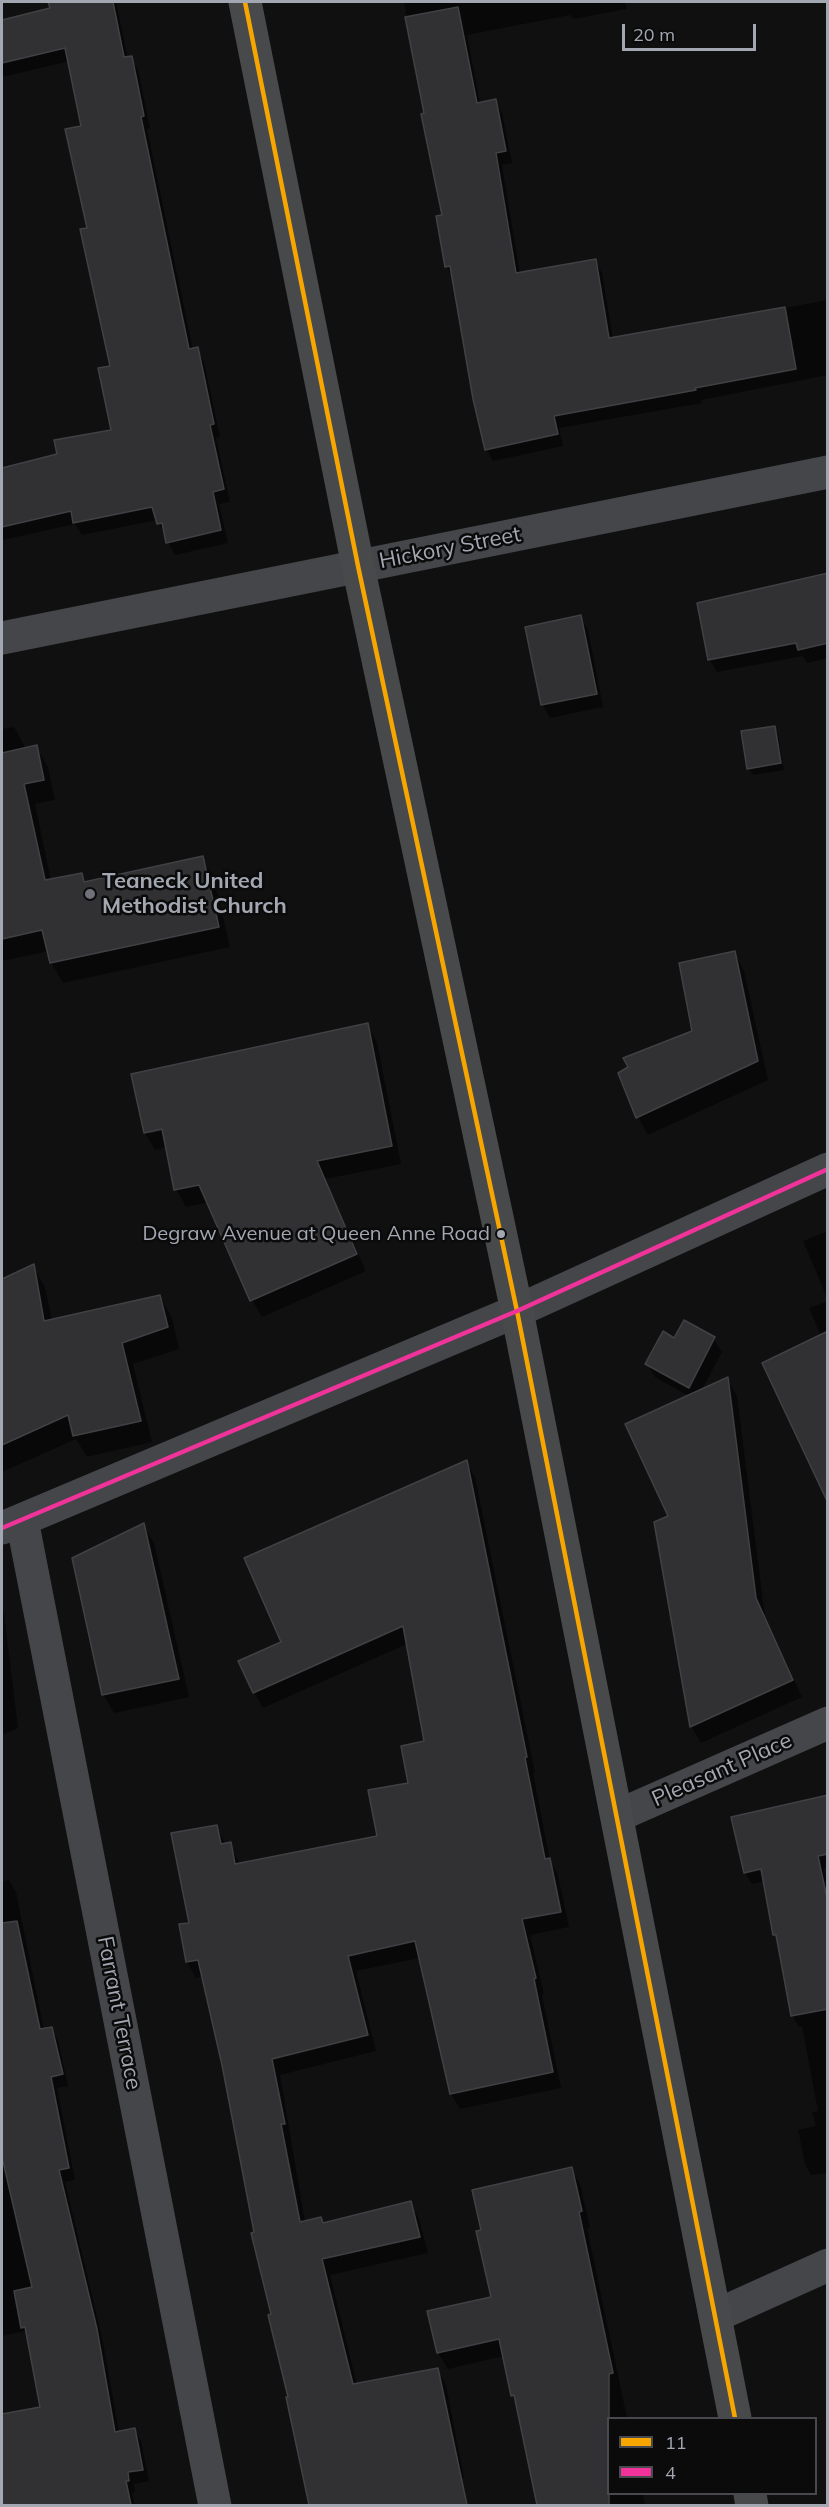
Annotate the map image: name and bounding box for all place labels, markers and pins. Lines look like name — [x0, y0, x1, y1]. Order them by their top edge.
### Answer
place label: Teaneck United Methodist Church — [102, 868, 287, 920]
marker: Teaneck United Methodist Church — [83, 887, 97, 901]
place label: Degraw Avenue at Queen Anne Road — [142, 1222, 490, 1246]
marker: Degraw Avenue at Queen Anne Road — [495, 1228, 507, 1240]

